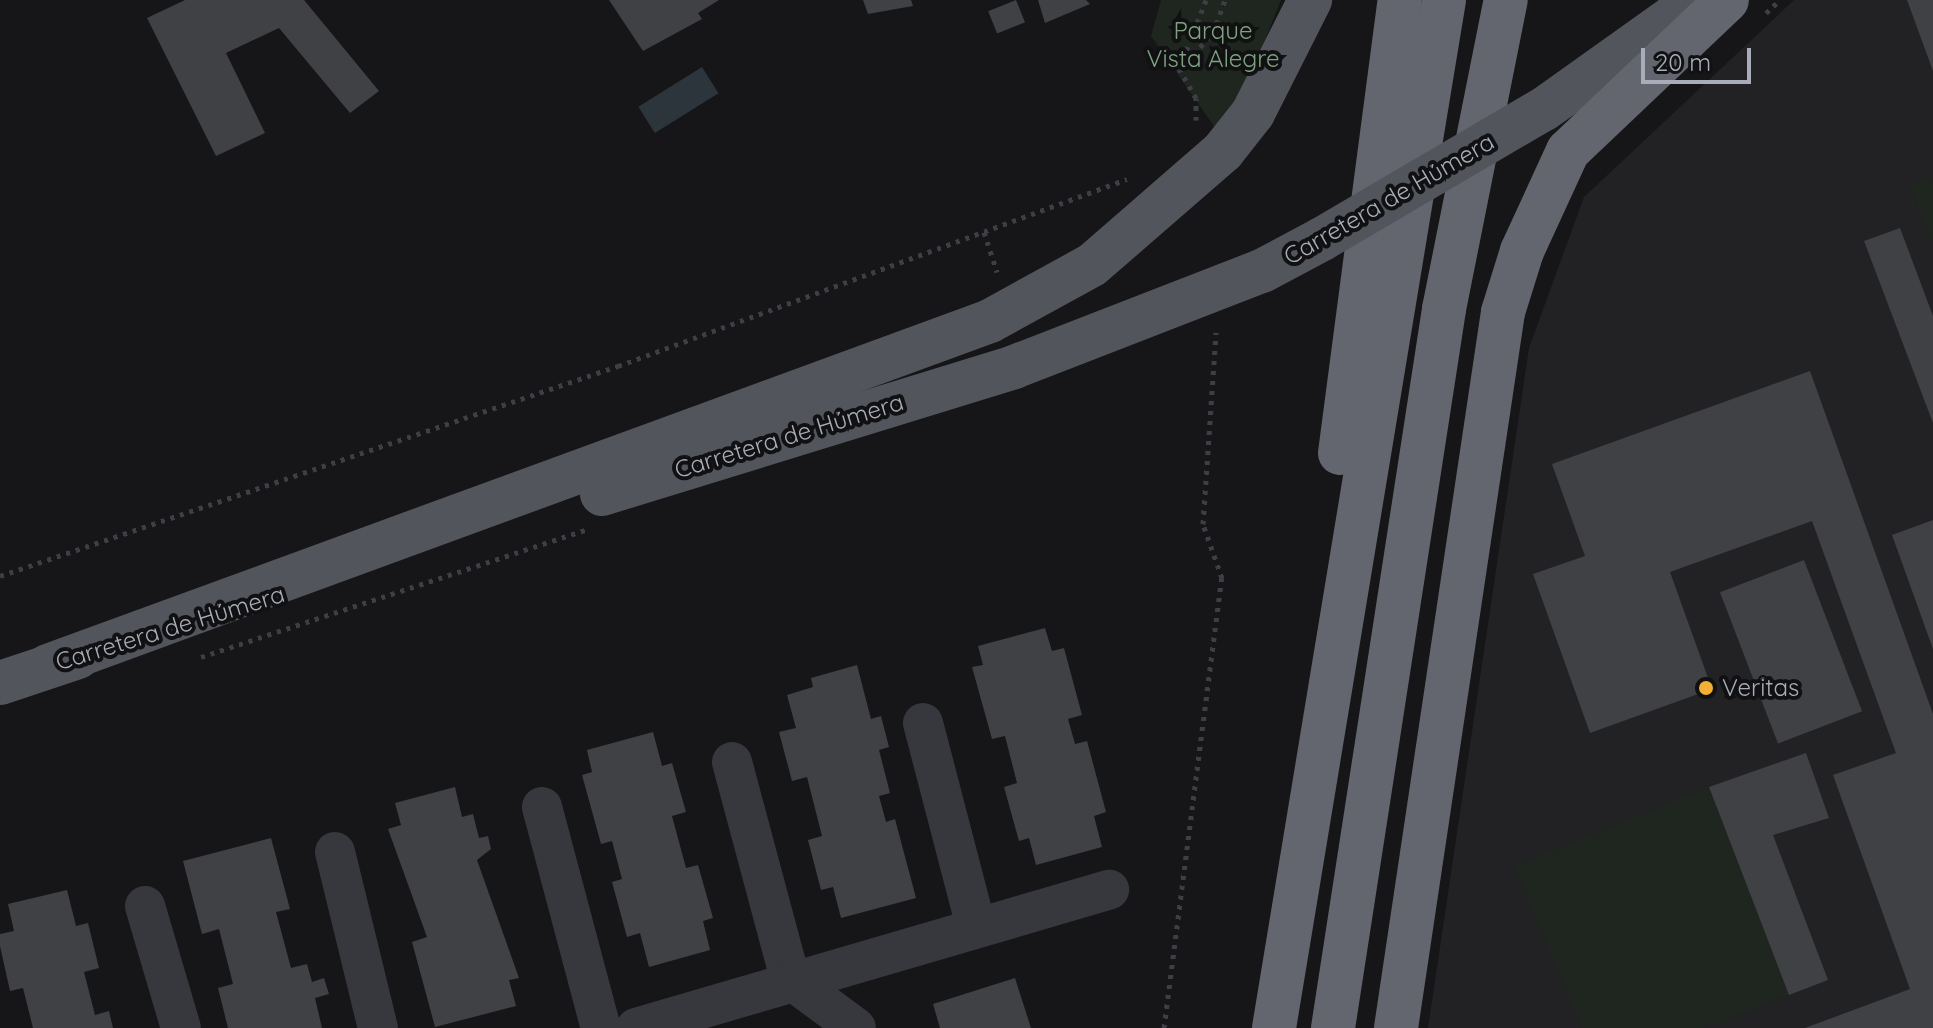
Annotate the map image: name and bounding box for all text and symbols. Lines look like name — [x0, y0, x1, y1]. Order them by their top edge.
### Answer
park label: Parque Vista Alegre — [1146, 17, 1280, 73]
scale bar — [1645, 32, 1755, 82]
text: 20 m — [1655, 47, 1711, 77]
street label: Carretera de Húmera — [1279, 127, 1499, 271]
street label: Carretera de Húmera — [671, 387, 907, 485]
street label: Carretera de Húmera — [52, 579, 288, 677]
place label: Veritas — [1722, 674, 1799, 702]
marker: Veritas — [1697, 679, 1715, 697]

